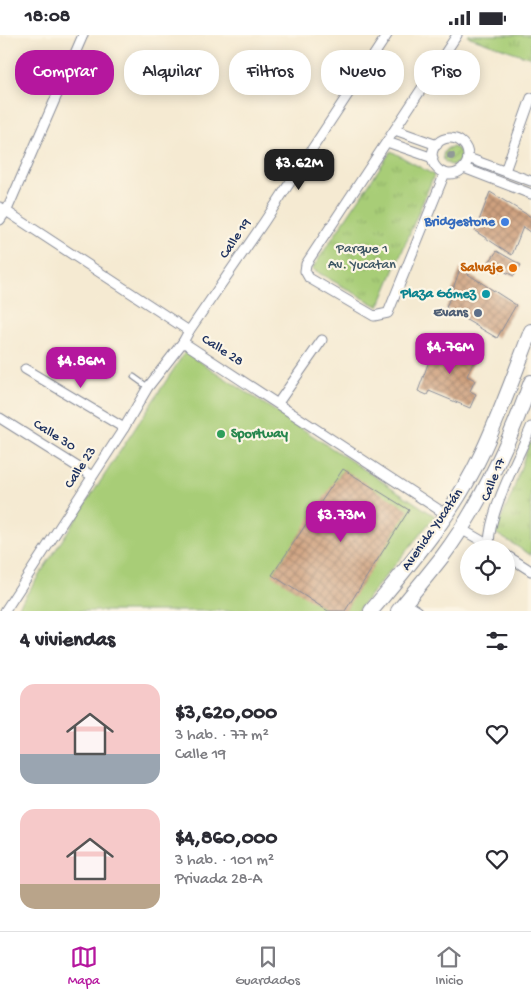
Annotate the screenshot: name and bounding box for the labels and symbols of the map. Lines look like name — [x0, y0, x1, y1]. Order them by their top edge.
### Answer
pin: $3.62M — [258, 149, 340, 191]
place label: Bridgestone — [423, 214, 496, 231]
street label: Calle 19 — [216, 216, 256, 262]
marker: Bridgestone — [499, 216, 511, 228]
park label: Parque 1 Av. Yucatan — [328, 241, 396, 274]
place label: Salvaje — [460, 260, 504, 277]
marker: Salvaje — [507, 262, 519, 274]
place label: Plaza Gómez — [400, 286, 477, 303]
marker: Plaza Gómez — [480, 288, 492, 300]
place label: Evans — [434, 305, 469, 322]
marker: Evans — [472, 307, 484, 319]
street label: Calle 28 — [198, 331, 246, 371]
pin: $4.76M — [409, 333, 491, 375]
pin: $4.86M — [40, 347, 122, 389]
street label: Calle 30 — [29, 416, 79, 456]
place label: Sportway — [231, 426, 288, 443]
marker: Sportway — [215, 428, 227, 440]
street label: Calle 23 — [61, 444, 101, 492]
street label: Calle 17 — [478, 455, 511, 504]
street label: Avenida Yucatán — [398, 485, 468, 574]
pin: $3.73M — [300, 501, 382, 543]

